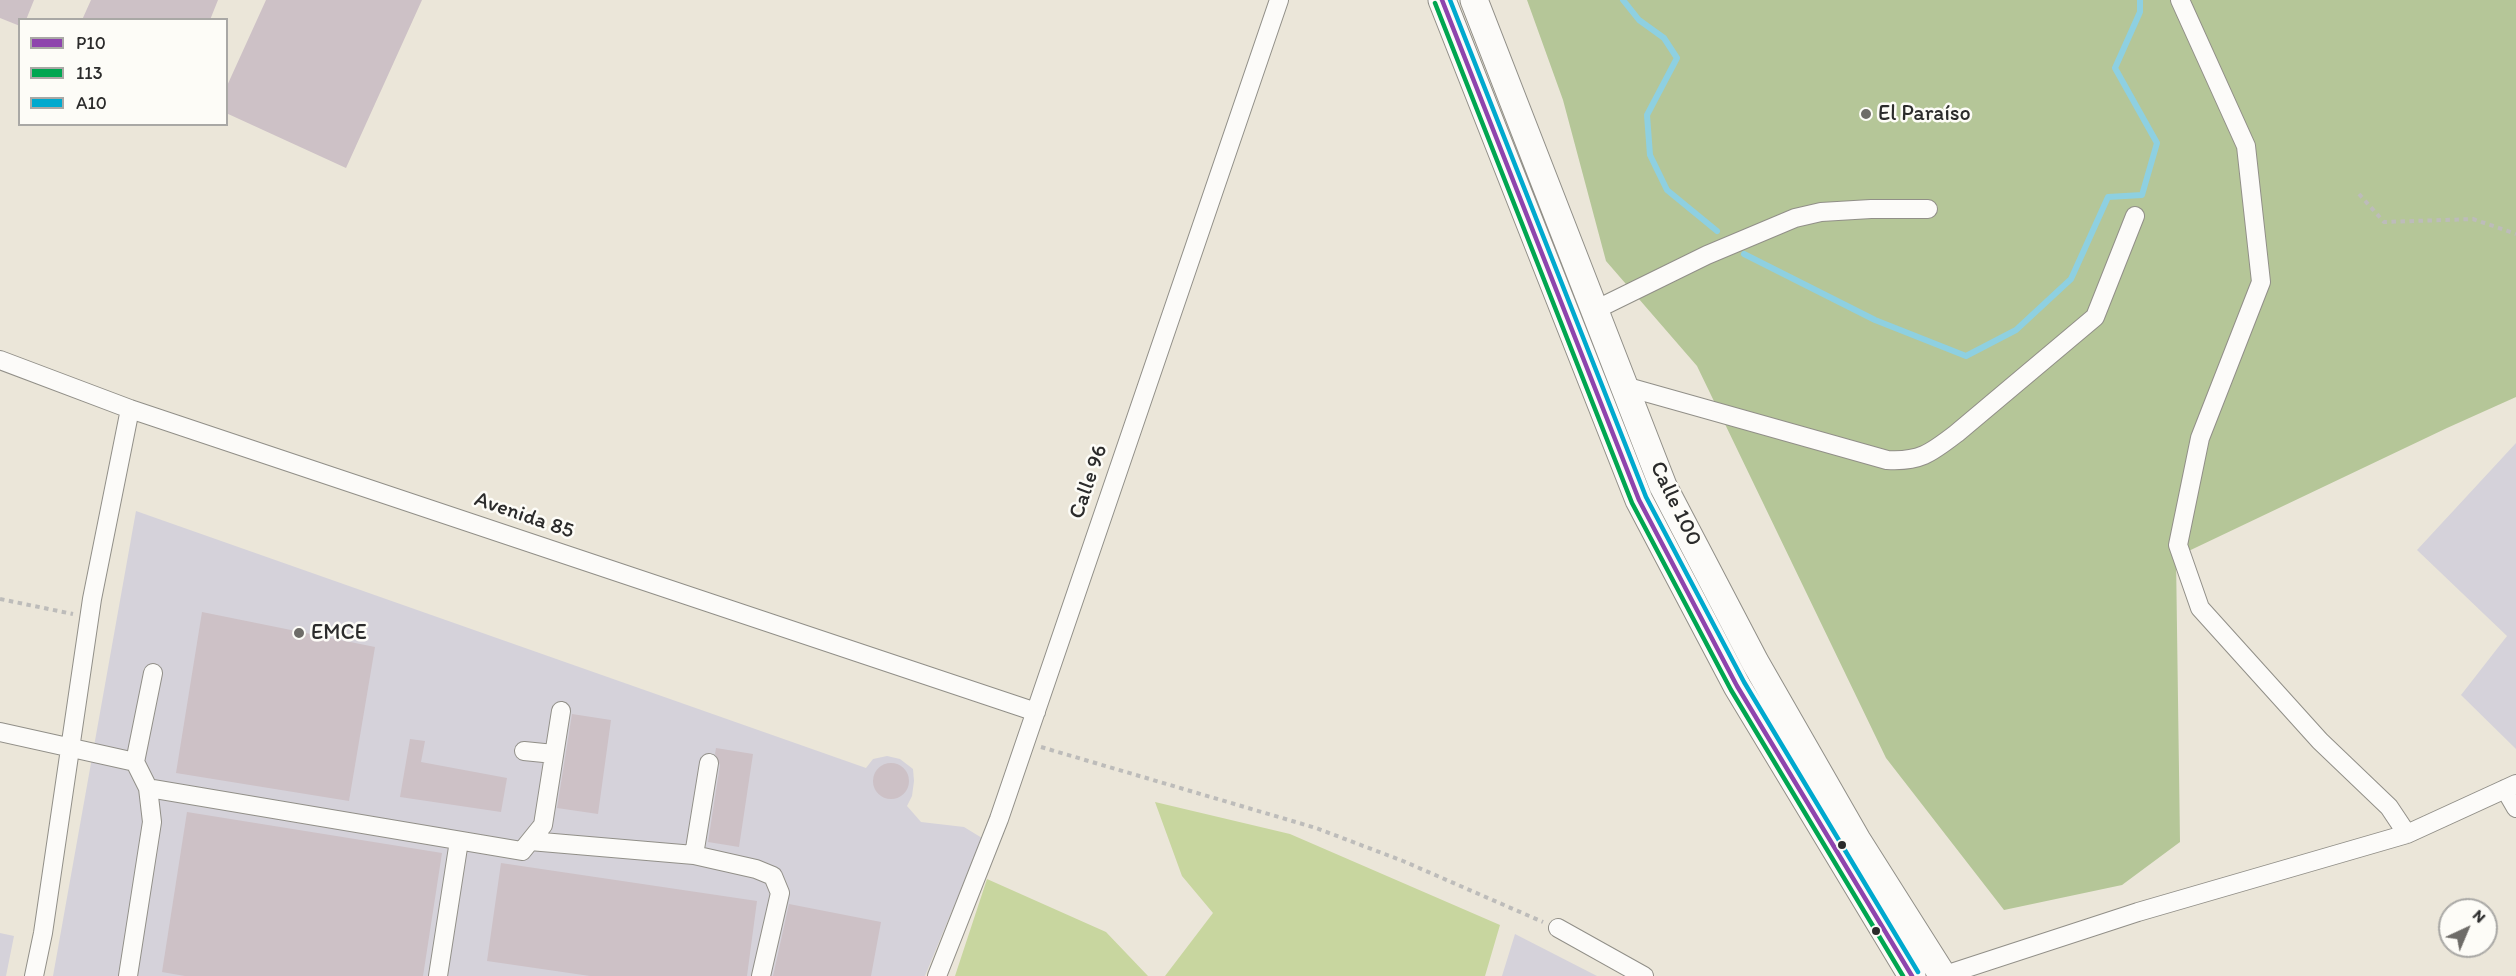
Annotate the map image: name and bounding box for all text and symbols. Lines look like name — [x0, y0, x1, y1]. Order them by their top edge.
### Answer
legend — [18, 18, 228, 126]
text: P10 — [76, 32, 106, 54]
text: 113 — [76, 62, 103, 84]
text: A10 — [76, 92, 107, 114]
place label: El Paraíso — [1878, 101, 1971, 127]
marker: El Paraíso — [1859, 107, 1873, 121]
street label: Calle 96 — [1064, 441, 1114, 523]
street label: Calle 100 — [1643, 457, 1707, 551]
street label: Avenida 85 — [471, 487, 577, 545]
place label: EMCE — [311, 620, 367, 646]
marker: EMCE — [292, 626, 306, 640]
unlabelled marker — [1836, 839, 1848, 851]
north arrow — [2438, 898, 2498, 958]
text: N — [2469, 906, 2490, 927]
unlabelled marker — [1870, 925, 1882, 937]

